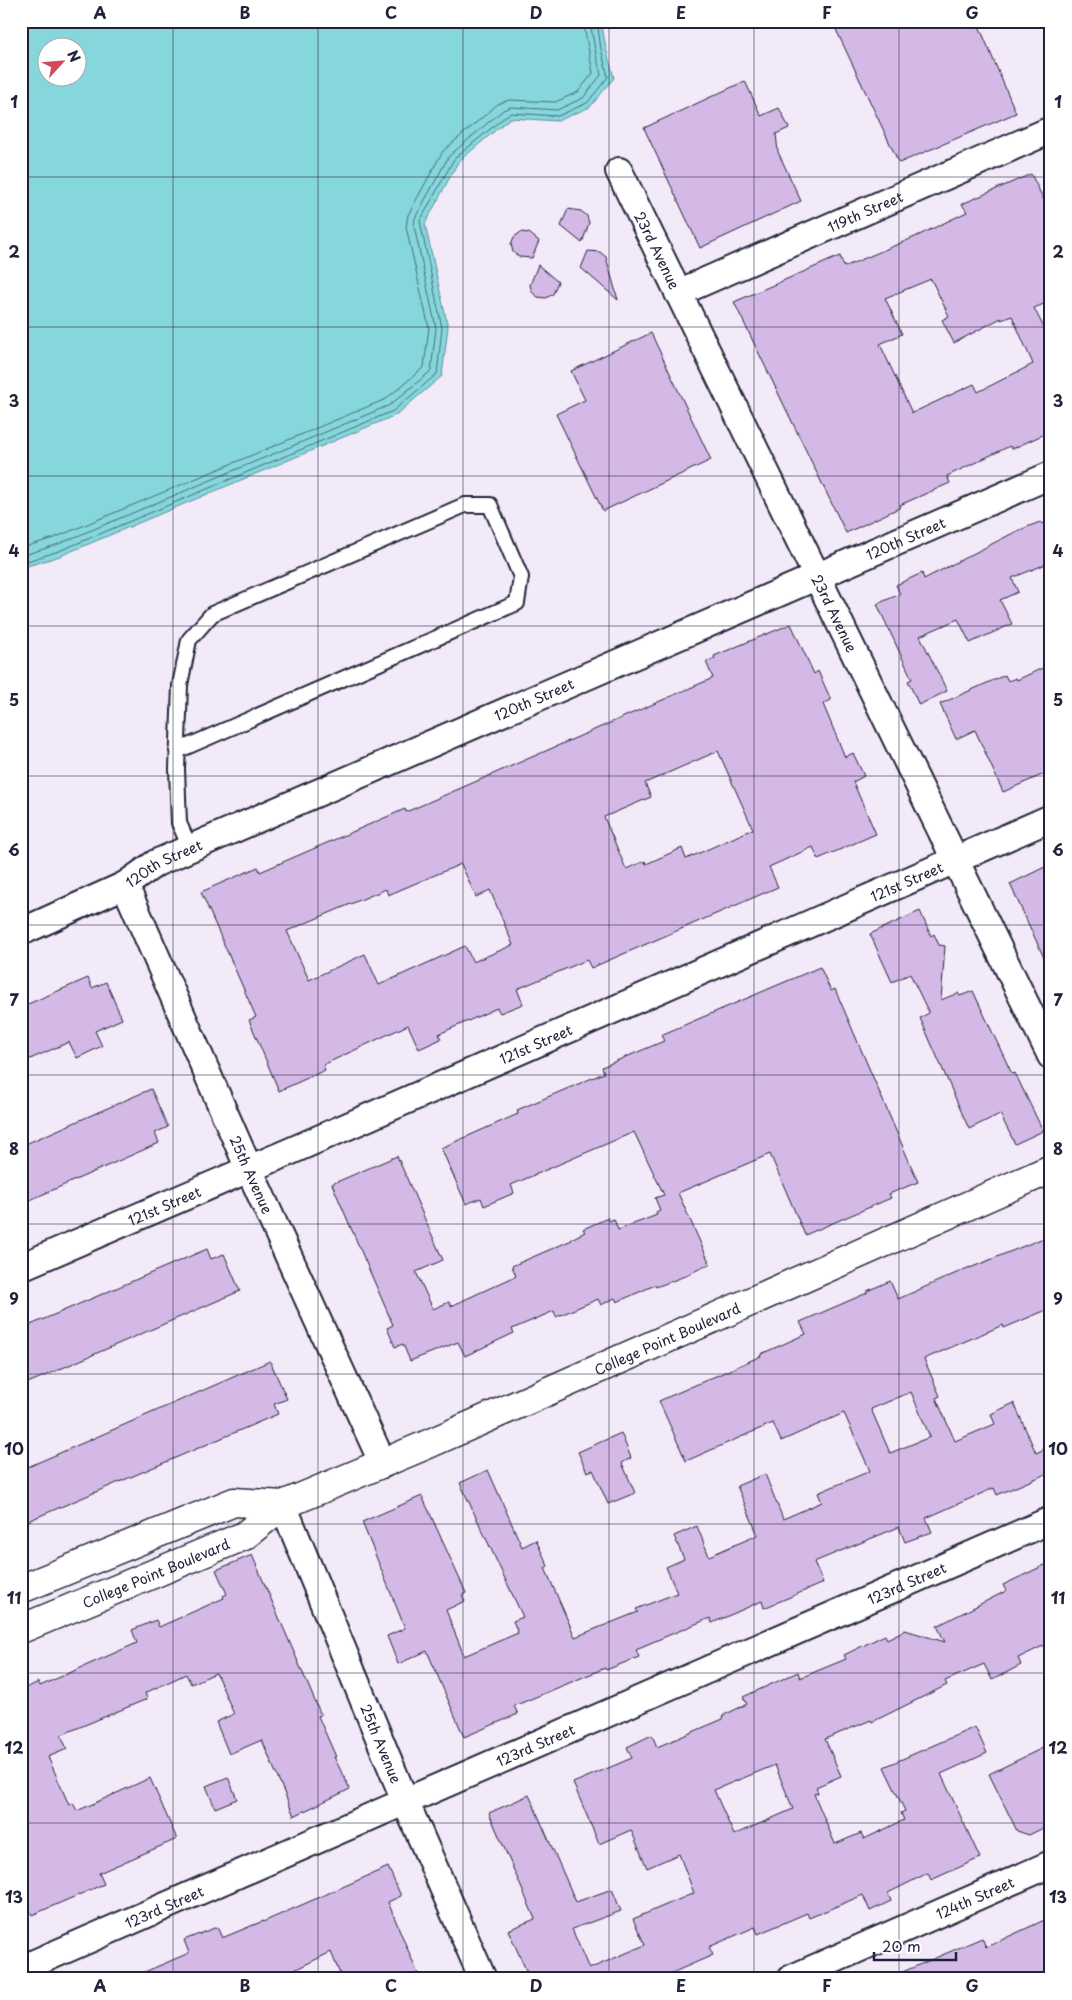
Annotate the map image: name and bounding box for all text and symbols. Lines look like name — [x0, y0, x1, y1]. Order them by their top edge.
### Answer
text: A — [94, 0, 107, 24]
text: B — [240, 0, 251, 24]
text: C — [385, 0, 397, 24]
text: D — [530, 0, 542, 24]
text: E — [676, 0, 686, 24]
text: F — [822, 0, 832, 24]
text: G — [965, 0, 979, 24]
north arrow — [38, 38, 88, 88]
text: N — [62, 46, 86, 66]
text: 1 — [10, 89, 18, 113]
text: 1 — [1054, 89, 1062, 113]
street label: 119th Street — [824, 185, 906, 237]
street label: 23rd Avenue — [630, 208, 686, 293]
text: 2 — [8, 239, 20, 263]
text: 2 — [1052, 239, 1064, 263]
text: 3 — [9, 388, 19, 412]
text: 3 — [1053, 388, 1063, 412]
street label: 120th Street — [862, 511, 949, 565]
text: 4 — [9, 538, 20, 562]
text: 4 — [1053, 538, 1064, 562]
street label: 23rd Avenue — [807, 571, 863, 656]
street label: 120th Street — [491, 673, 577, 726]
text: 5 — [9, 687, 19, 711]
text: 5 — [1053, 687, 1063, 711]
street label: 120th Street — [121, 834, 206, 892]
text: 6 — [8, 837, 20, 861]
text: 6 — [1052, 837, 1064, 861]
street label: 121st Street — [867, 856, 947, 906]
text: 7 — [9, 987, 19, 1011]
text: 7 — [1053, 987, 1063, 1011]
street label: 121st Street — [496, 1018, 576, 1069]
street label: 25th Avenue — [225, 1132, 279, 1217]
text: 8 — [9, 1136, 19, 1160]
text: 8 — [1053, 1136, 1063, 1160]
street label: 121st Street — [125, 1180, 204, 1230]
text: 9 — [9, 1286, 19, 1310]
text: 9 — [1053, 1286, 1063, 1310]
street label: College Point Boulevard — [591, 1297, 744, 1380]
text: 10 — [4, 1436, 24, 1460]
text: 10 — [1048, 1436, 1068, 1460]
street label: College Point Boulevard — [79, 1533, 233, 1613]
street label: 123rd Street — [864, 1556, 950, 1609]
text: 11 — [7, 1585, 21, 1609]
text: 11 — [1051, 1585, 1065, 1609]
street label: 25th Avenue — [356, 1701, 407, 1786]
street label: 123rd Street — [492, 1718, 578, 1771]
text: 12 — [5, 1735, 23, 1759]
text: 12 — [1049, 1735, 1067, 1759]
street label: 124th Street — [932, 1871, 1018, 1924]
street label: 123rd Street — [121, 1880, 207, 1933]
text: 13 — [5, 1884, 23, 1908]
text: 13 — [1049, 1884, 1067, 1908]
scale bar — [874, 1930, 957, 1962]
text: 20 m — [882, 1934, 921, 1957]
text: A — [94, 1973, 107, 1997]
text: B — [240, 1973, 251, 1997]
text: C — [385, 1973, 397, 1997]
text: D — [530, 1973, 542, 1997]
text: E — [676, 1973, 686, 1997]
text: F — [822, 1973, 832, 1997]
text: G — [965, 1973, 979, 1997]

